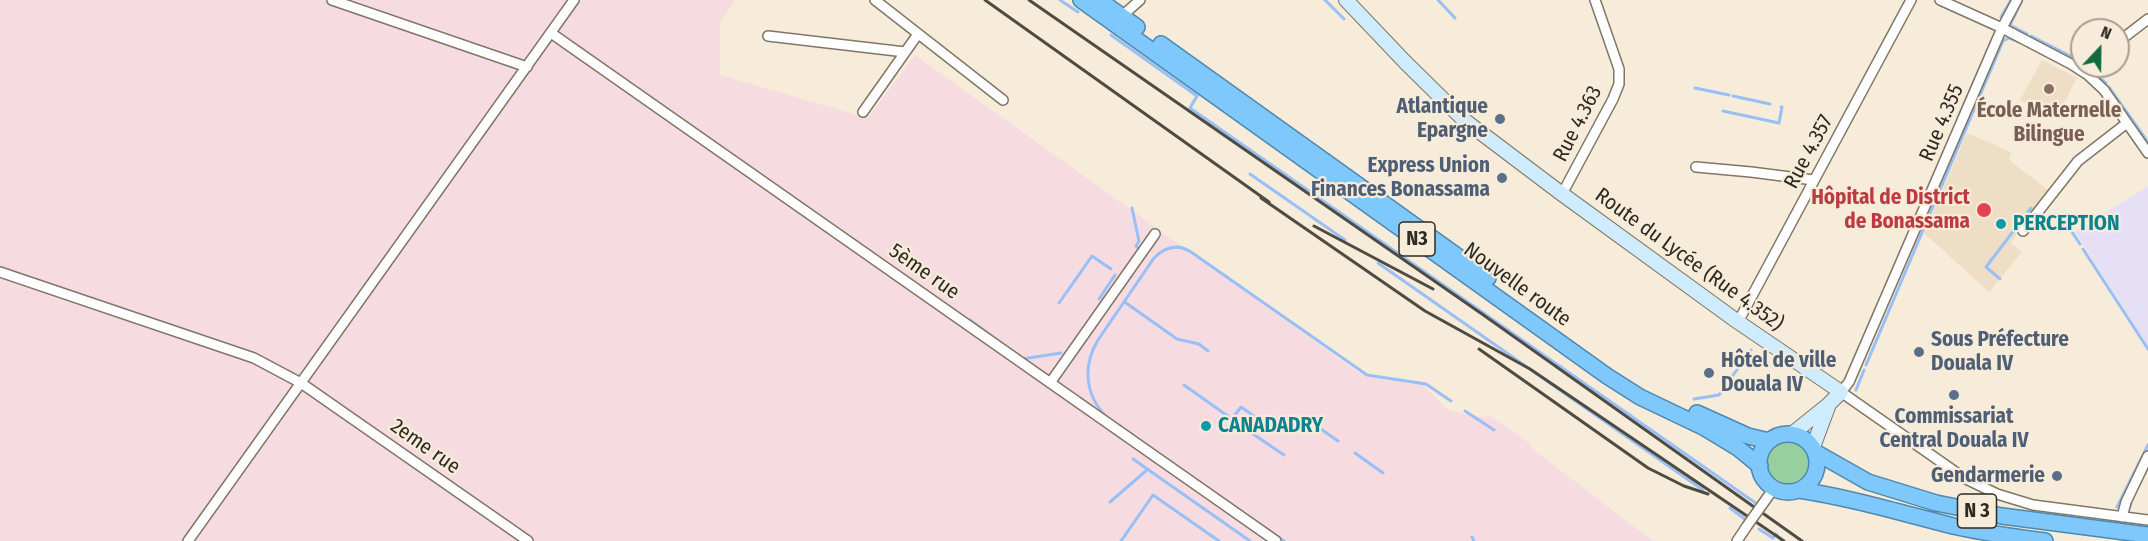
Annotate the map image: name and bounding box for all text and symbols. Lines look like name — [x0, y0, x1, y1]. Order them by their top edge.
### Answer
north arrow — [2070, 18, 2130, 78]
text: N — [2098, 22, 2114, 43]
street label: Rue 4.355 — [1915, 81, 1969, 165]
street label: Rue 4.363 — [1548, 82, 1608, 166]
marker: École Maternelle Bilingue — [2042, 82, 2056, 96]
place label: Atlantique Epargne — [1397, 94, 1488, 144]
place label: École Maternelle Bilingue — [1977, 98, 2121, 148]
street label: Rue 4.357 — [1779, 111, 1839, 193]
marker: Atlantique Epargne — [1493, 112, 1507, 126]
place label: Express Union Finances Bonassama — [1311, 153, 1490, 203]
marker: Express Union Finances Bonassama — [1495, 171, 1509, 185]
street label: Route du Lycée (Rue 4.352) — [1590, 183, 1788, 337]
place label: Hôpital de District de Bonassama — [1811, 185, 1970, 235]
marker: Hôpital de District de Bonassama — [1975, 201, 1993, 219]
place label: PERCEPTION — [2013, 211, 2120, 237]
marker: PERCEPTION — [1994, 217, 2008, 231]
road number: N3 — [1399, 222, 1435, 256]
street label: Nouvelle route — [1458, 238, 1576, 332]
street label: 5ème rue — [884, 239, 964, 305]
place label: Sous Préfecture Douala IV — [1931, 327, 2069, 377]
marker: Sous Préfecture Douala IV — [1912, 345, 1926, 359]
place label: Hôtel de ville Douala IV — [1721, 348, 1836, 398]
marker: Hôtel de ville Douala IV — [1702, 366, 1716, 380]
marker: Commissariat Central Douala IV — [1947, 388, 1961, 402]
place label: Commissariat Central Douala IV — [1880, 404, 2028, 454]
place label: CANADADRY — [1218, 413, 1323, 439]
street label: 2eme rue — [385, 414, 465, 480]
marker: CANADADRY — [1199, 419, 1213, 433]
place label: Gendarmerie — [1931, 463, 2045, 489]
marker: Gendarmerie — [2050, 469, 2064, 483]
road number: N 3 — [1958, 494, 1996, 528]

